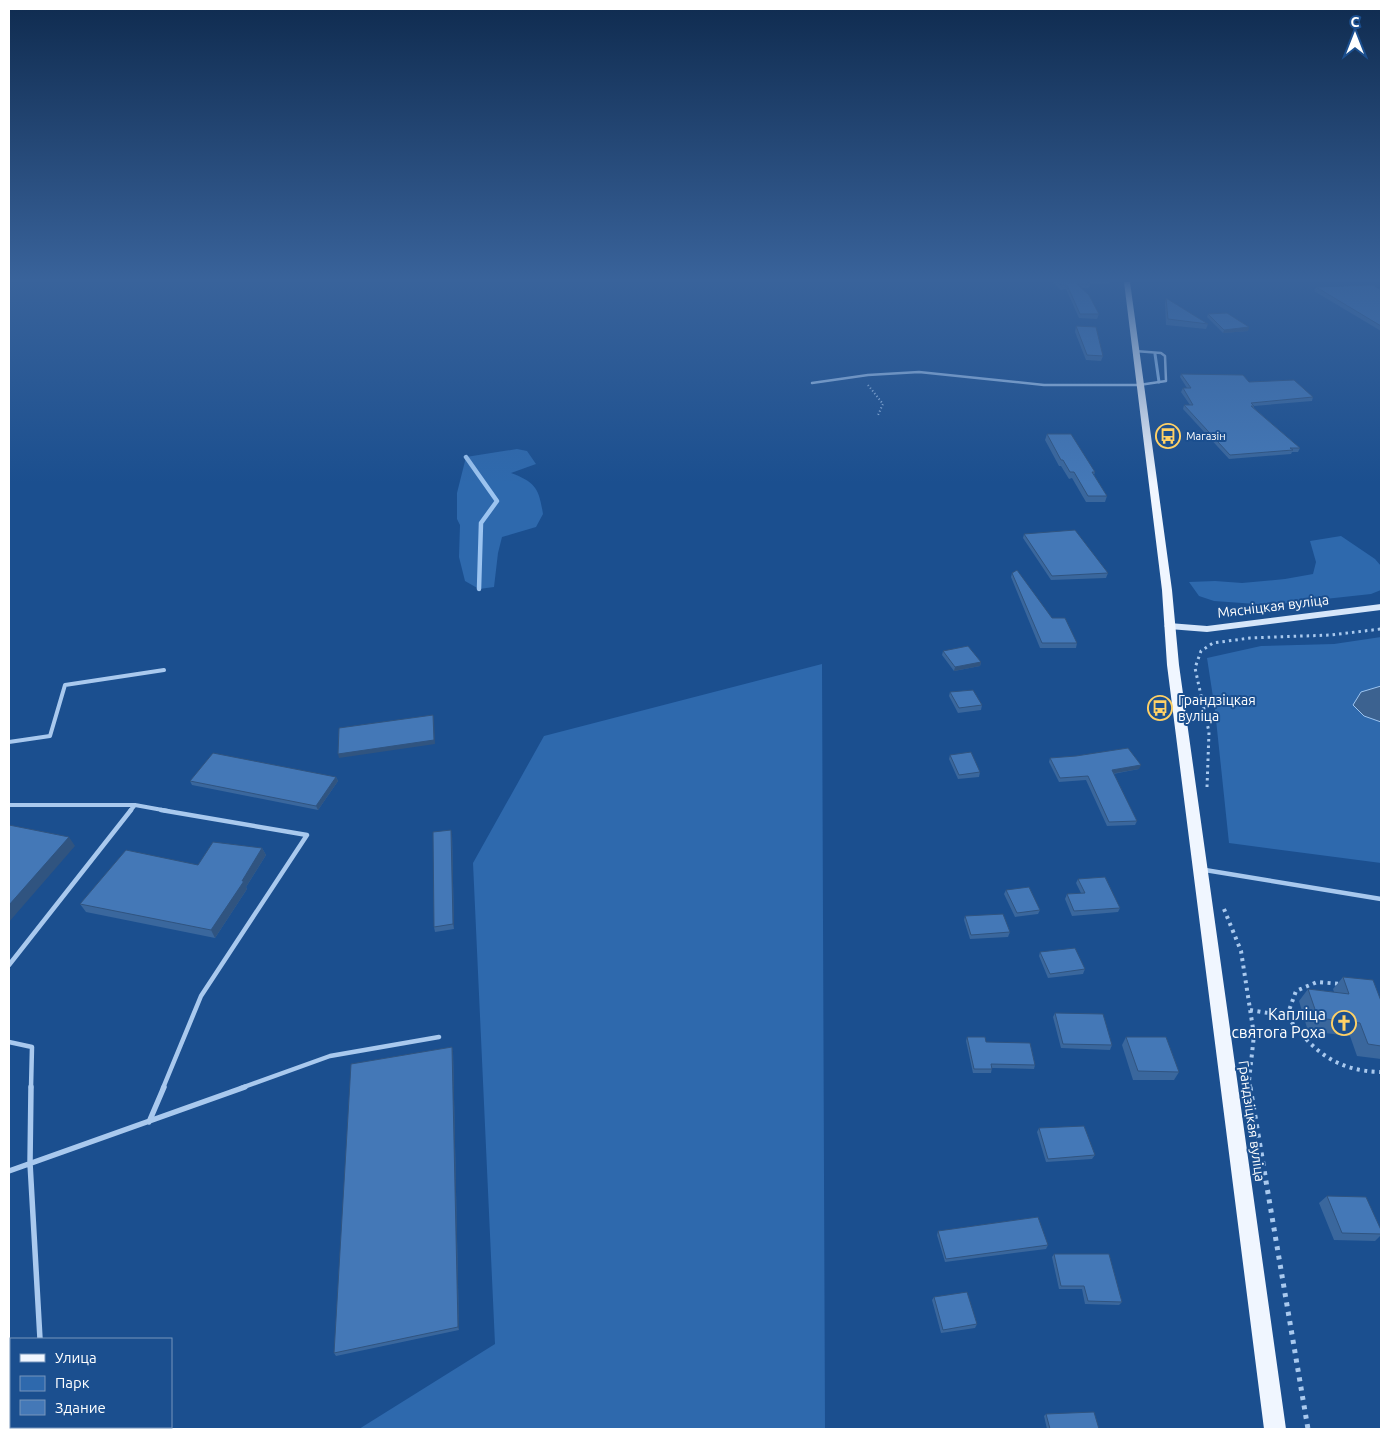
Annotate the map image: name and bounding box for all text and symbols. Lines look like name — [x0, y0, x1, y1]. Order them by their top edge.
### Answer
north arrow — [1330, 10, 1380, 60]
text: С — [1351, 14, 1360, 30]
bus stop icon: Магазін — [1155, 423, 1181, 449]
place label: Магазін — [1186, 430, 1226, 442]
street label: Мясніцкая вуліца — [1216, 591, 1330, 621]
place label: Грандзіцкая вуліца — [1178, 692, 1256, 724]
bus stop icon: Грандзіцкая вуліца — [1147, 695, 1173, 721]
place label: Капліца святога Роха — [1231, 1005, 1326, 1041]
church icon: Капліца святога Роха — [1331, 1010, 1357, 1036]
street label: Грандзіцкая вуліца — [1236, 1059, 1268, 1183]
legend — [10, 1338, 172, 1428]
text: Улица — [55, 1349, 97, 1366]
text: Парк — [55, 1374, 90, 1391]
text: Здание — [55, 1399, 106, 1416]

